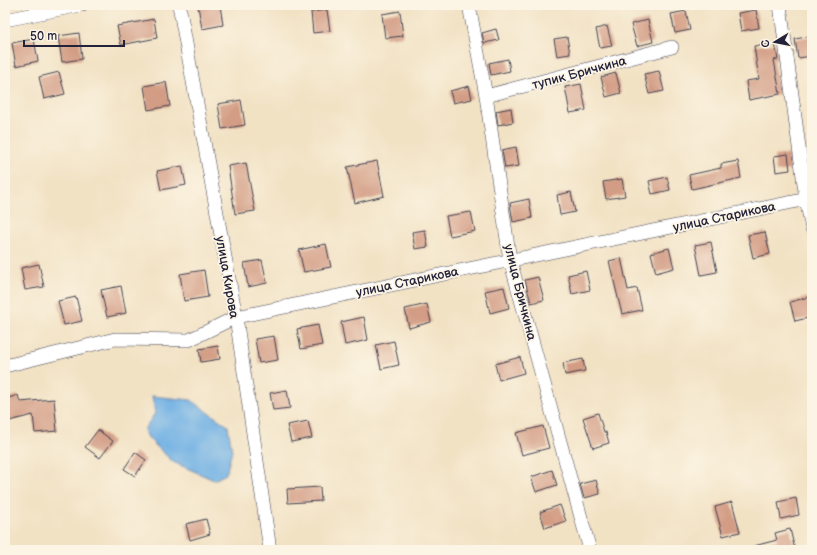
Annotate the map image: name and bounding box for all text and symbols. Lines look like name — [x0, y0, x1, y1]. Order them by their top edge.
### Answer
scale bar — [24, 22, 124, 48]
north arrow — [755, 22, 795, 62]
text: 50 m — [30, 29, 57, 44]
text: С — [759, 38, 773, 49]
street label: тупик Бричкина — [530, 53, 628, 93]
street label: улица Старикова — [672, 198, 777, 236]
street label: улица Кирова — [212, 235, 242, 320]
street label: улица Бричкина — [500, 242, 540, 343]
street label: улица Старикова — [355, 263, 460, 301]

